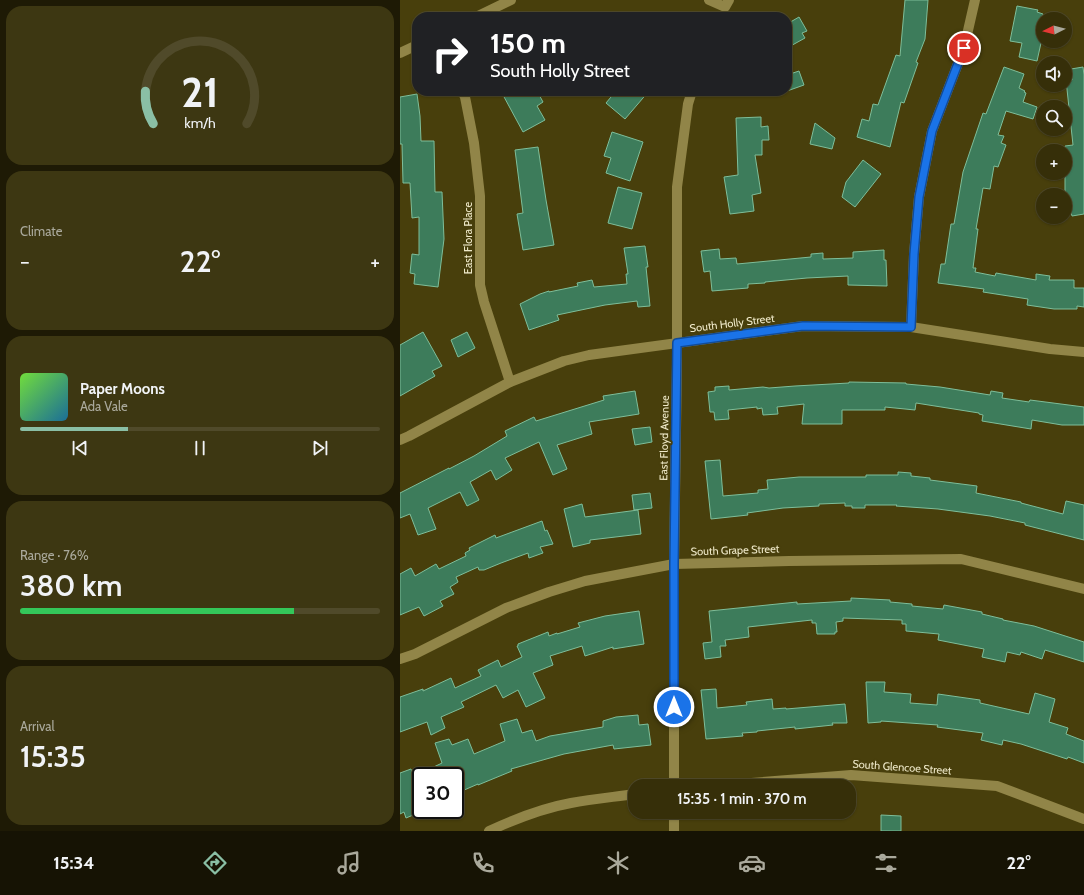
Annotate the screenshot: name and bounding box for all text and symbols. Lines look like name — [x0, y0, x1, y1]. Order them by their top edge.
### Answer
north arrow — [1036, 12, 1072, 48]
map controls — [1036, 12, 1072, 224]
text: 150 m — [490, 26, 566, 60]
icon: right — [424, 28, 476, 80]
pin — [947, 31, 981, 65]
icon: arrive — [953, 37, 975, 59]
button: sound — [1036, 56, 1072, 92]
text: South Holly Street — [490, 60, 630, 82]
text: 21 — [181, 66, 219, 116]
button: search — [1036, 100, 1072, 136]
text: km/h — [184, 113, 216, 131]
button: + — [1036, 144, 1072, 180]
button: − — [1036, 188, 1072, 224]
street label: East Flora Place — [461, 202, 475, 274]
text: Climate — [20, 223, 62, 239]
text: 22° — [180, 243, 220, 280]
text: − — [20, 248, 30, 275]
text: + — [370, 248, 380, 275]
street label: South Holly Street — [689, 311, 776, 335]
text: Paper Moons — [80, 380, 165, 398]
street label: East Floyd Avenue — [656, 395, 672, 481]
text: Ada Vale — [80, 398, 128, 414]
icon: previous — [69, 437, 91, 459]
icon: pause — [189, 437, 211, 459]
icon: next — [309, 437, 331, 459]
street label: South Grape Street — [690, 541, 780, 559]
text: Range · 76% — [20, 547, 89, 563]
text: 380 km — [20, 567, 122, 604]
position arrow — [653, 686, 695, 728]
text: Arrival — [20, 718, 55, 734]
text: 15:35 — [20, 738, 86, 775]
street label: South Glencoe Street — [852, 757, 952, 777]
speed limit sign: 30 — [412, 767, 464, 819]
text: 15:35 · 1 min · 370 m — [677, 790, 807, 808]
icon: directions — [201, 849, 229, 877]
icon: music — [335, 849, 363, 877]
icon: phone — [469, 849, 497, 877]
icon: climate — [604, 849, 632, 877]
icon: car — [738, 849, 766, 877]
icon: filters — [872, 849, 900, 877]
text: 15:34 — [53, 852, 94, 874]
text: 22° — [1007, 852, 1031, 874]

